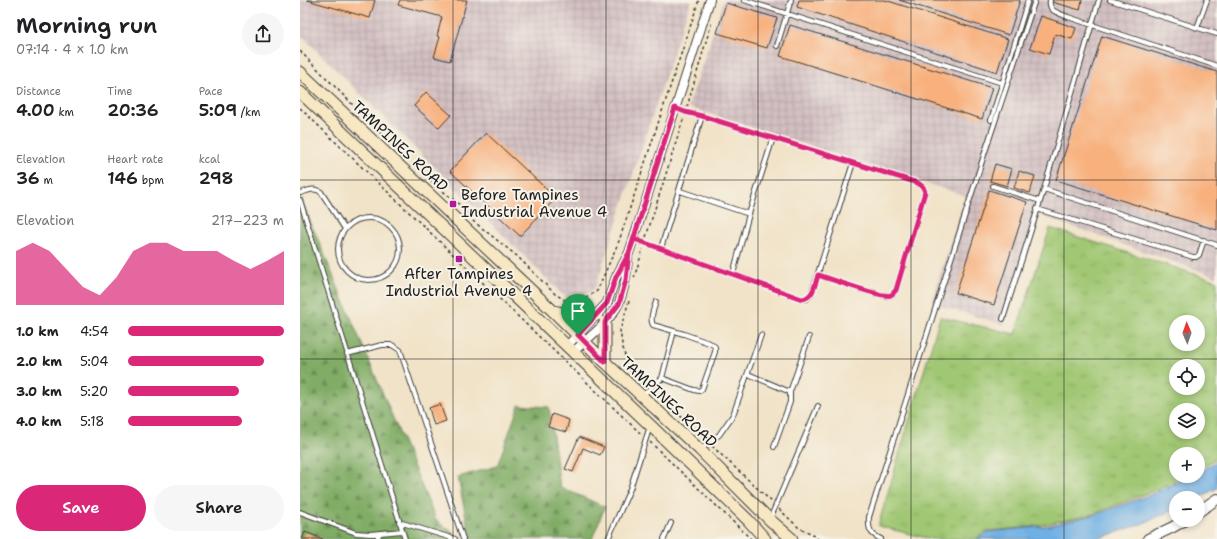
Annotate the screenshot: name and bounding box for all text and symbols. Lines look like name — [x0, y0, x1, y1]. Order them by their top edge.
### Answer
text: Morning run — [16, 11, 157, 40]
button: share — [242, 13, 284, 55]
text: 07:14 · 4 × 1.0 km — [16, 41, 128, 58]
text: Distance — [16, 84, 61, 99]
text: Time — [107, 84, 133, 99]
text: Pace — [199, 84, 223, 99]
street label: TAMPINES ROAD — [347, 96, 453, 196]
text: 4.00 — [16, 99, 55, 121]
text: 20:36 — [107, 99, 159, 121]
text: 5:09 — [199, 99, 237, 121]
text: km — [55, 105, 74, 120]
text: /km — [237, 105, 260, 120]
text: Elevation — [16, 152, 65, 167]
text: Heart rate — [107, 152, 163, 167]
text: kcal — [199, 152, 220, 167]
text: 36 — [16, 167, 40, 189]
text: 146 — [107, 167, 138, 189]
text: 298 — [199, 167, 234, 189]
text: m — [40, 173, 53, 188]
text: bpm — [138, 173, 164, 188]
place label: Before Tampines Industrial Avenue 4 — [461, 185, 607, 222]
marker: Before Tampines Industrial Avenue 4 — [448, 199, 458, 209]
text: Elevation — [16, 212, 74, 229]
text: 217–223 m — [211, 212, 284, 229]
marker: After Tampines Industrial Avenue 4 — [454, 254, 464, 264]
place label: After Tampines Industrial Avenue 4 — [386, 264, 532, 301]
pin — [561, 294, 595, 335]
icon: arrive — [567, 300, 589, 322]
north arrow — [1169, 315, 1205, 351]
map controls — [1169, 315, 1205, 527]
text: 1.0 km — [16, 323, 58, 340]
text: 4:54 — [80, 323, 109, 340]
street label: TAMPINES ROAD — [616, 352, 722, 452]
text: 2.0 km — [16, 353, 62, 370]
text: 5:04 — [80, 353, 108, 370]
button: locate — [1169, 359, 1205, 395]
text: 3.0 km — [16, 383, 62, 400]
text: 5:20 — [80, 383, 108, 400]
button: layers — [1169, 403, 1205, 439]
text: 4.0 km — [16, 413, 62, 430]
text: 5:18 — [80, 413, 104, 430]
button: + — [1169, 447, 1205, 483]
button: Save — [16, 485, 146, 531]
button: Share — [154, 485, 284, 531]
button: − — [1169, 491, 1205, 527]

